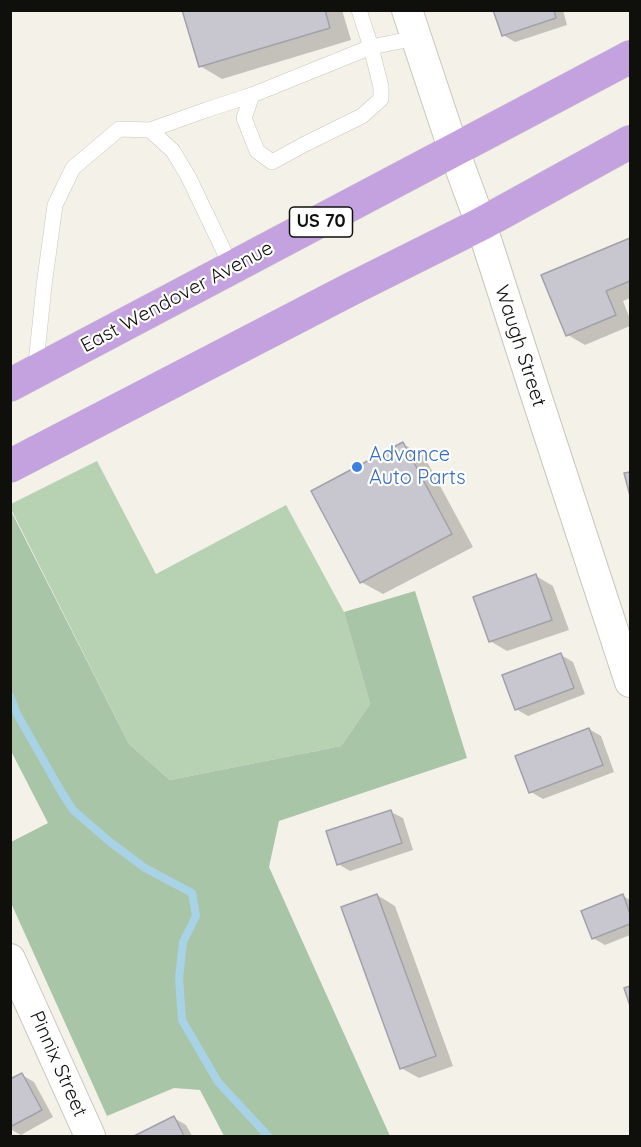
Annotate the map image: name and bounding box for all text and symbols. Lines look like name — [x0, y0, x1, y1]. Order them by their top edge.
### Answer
road number: US 70 — [290, 207, 352, 237]
street label: East Wendover Avenue — [77, 236, 277, 358]
street label: Waugh Street — [489, 282, 551, 410]
place label: Advance Auto Parts — [369, 443, 466, 490]
marker: Advance Auto Parts — [350, 460, 364, 474]
street label: Pinnix Street — [24, 1007, 92, 1121]

